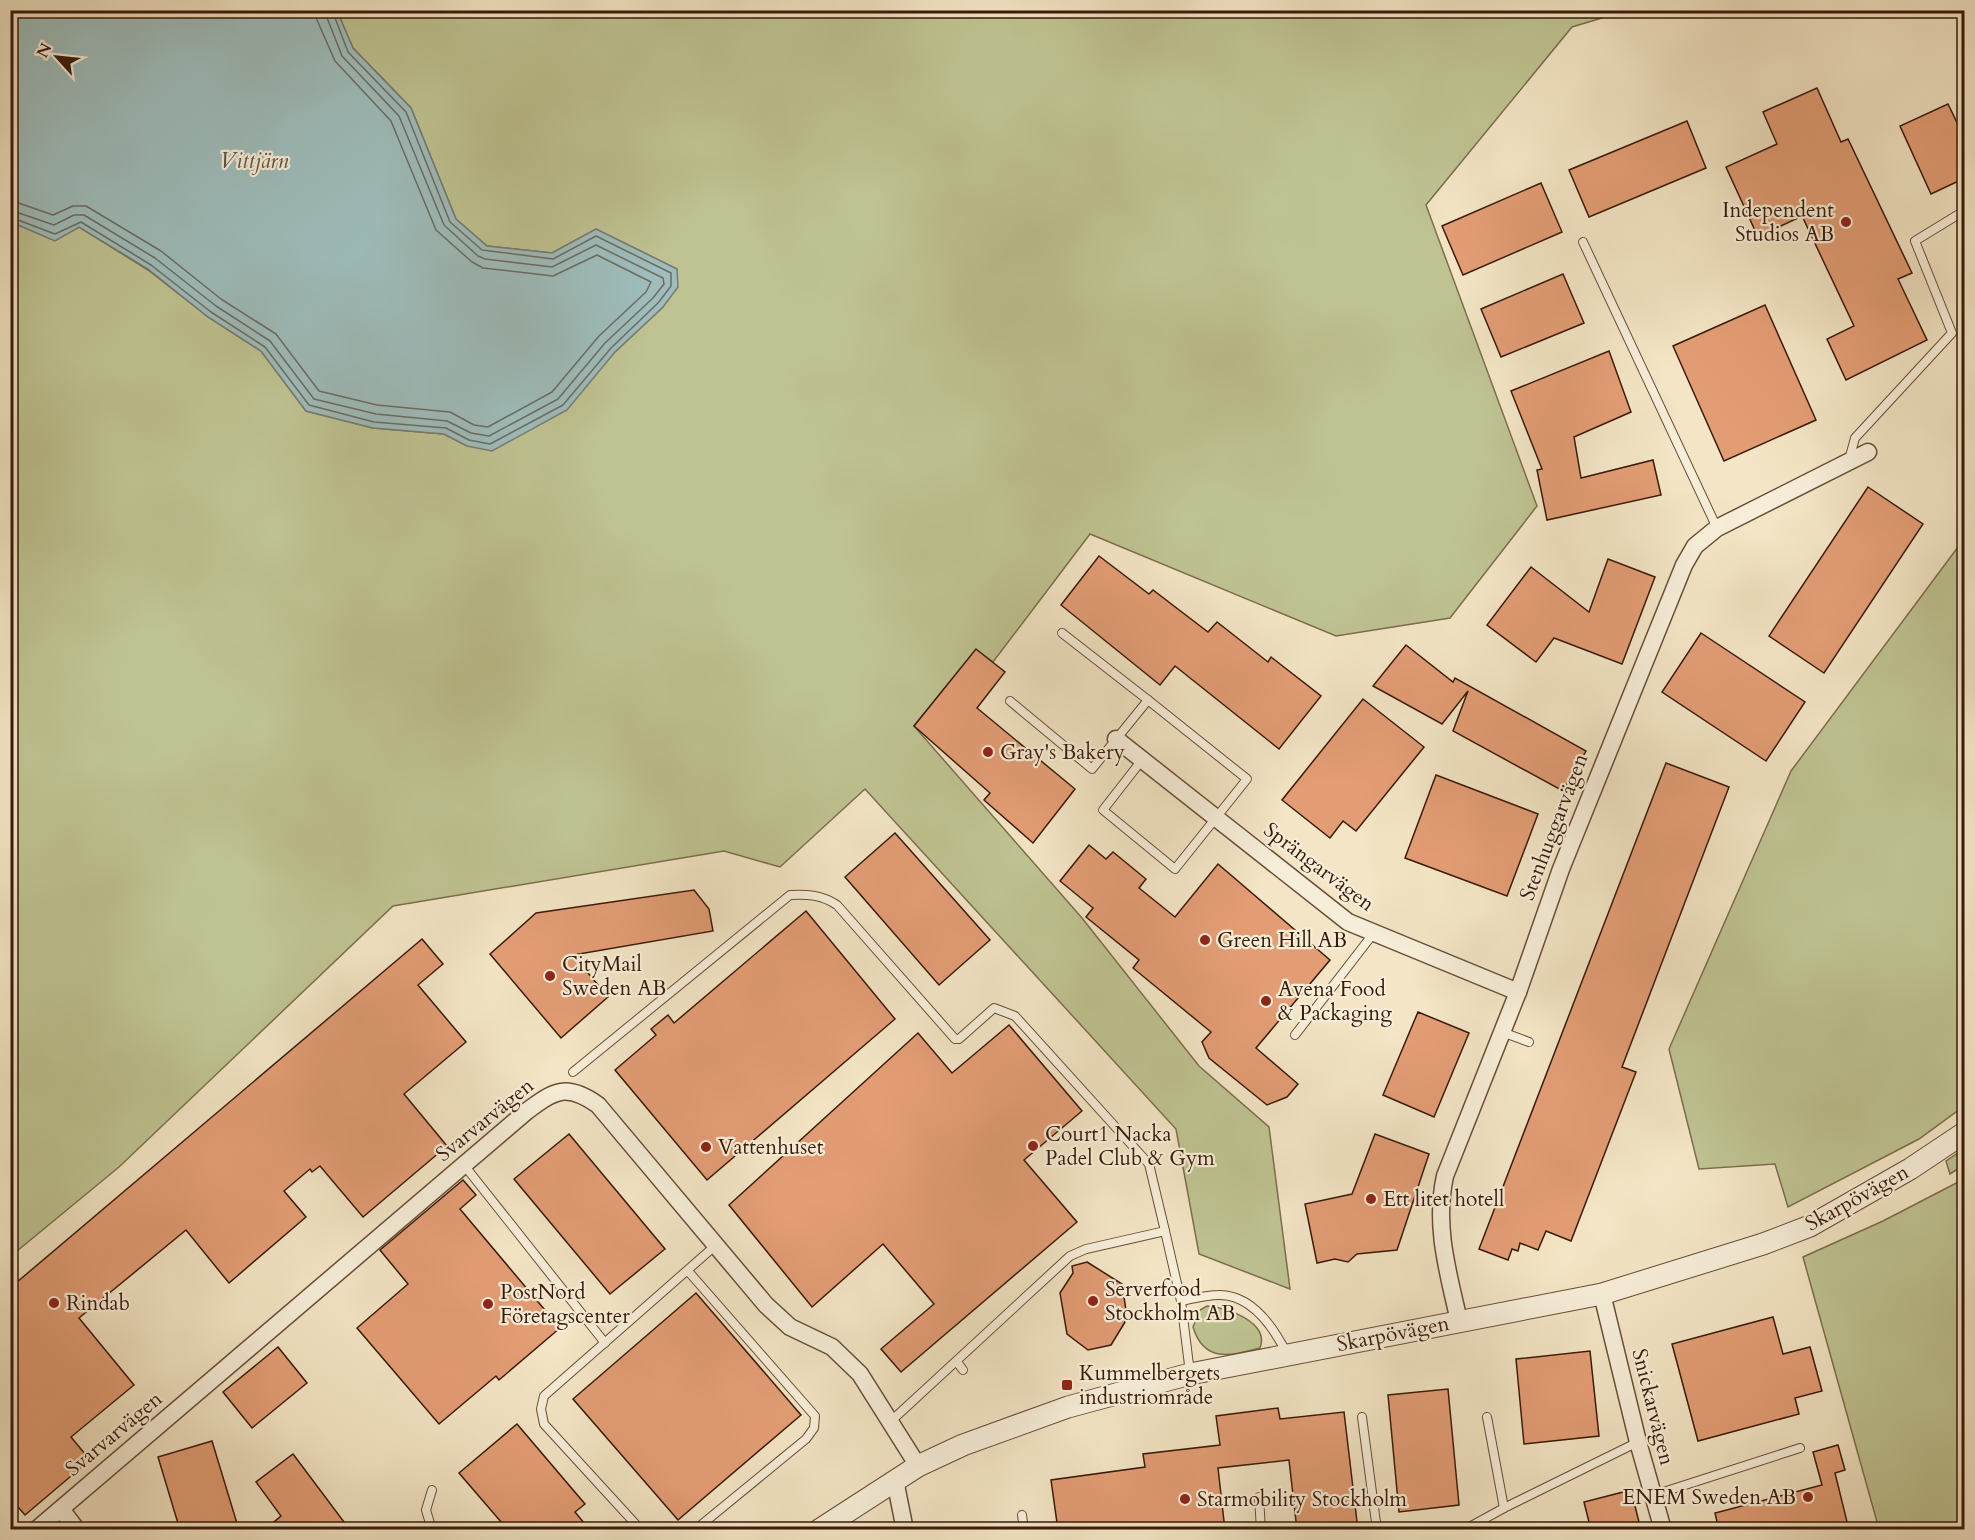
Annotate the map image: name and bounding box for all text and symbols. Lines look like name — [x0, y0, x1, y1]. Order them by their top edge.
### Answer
north arrow — [27, 27, 87, 87]
text: N — [32, 39, 58, 62]
water label: Vittjärn — [220, 146, 289, 176]
place label: Independent Studios AB — [1722, 196, 1834, 249]
marker: Independent Studios AB — [1839, 215, 1853, 229]
place label: Gray's Bakery — [1000, 738, 1125, 767]
marker: Gray's Bakery — [981, 745, 995, 759]
street label: Stenhuggarvägen — [1513, 749, 1595, 905]
street label: Sprängarvägen — [1257, 816, 1381, 918]
place label: Green Hill AB — [1217, 926, 1347, 955]
marker: Green Hill AB — [1198, 933, 1212, 947]
place label: CityMail Sweden AB — [562, 950, 666, 1003]
marker: CityMail Sweden AB — [543, 969, 557, 983]
place label: Avena Food & Packaging — [1278, 975, 1392, 1028]
marker: Avena Food & Packaging — [1259, 994, 1273, 1008]
street label: Svarvarvägen — [430, 1071, 540, 1169]
place label: Court1 Nacka Padel Club & Gym — [1045, 1120, 1215, 1173]
place label: Vattenhuset — [718, 1133, 824, 1162]
marker: Court1 Nacka Padel Club & Gym — [1026, 1139, 1040, 1153]
marker: Vattenhuset — [699, 1140, 713, 1154]
street label: Skarpövägen — [1800, 1158, 1914, 1238]
place label: Ett litet hotell — [1383, 1185, 1504, 1214]
marker: Ett litet hotell — [1364, 1192, 1378, 1206]
place label: Serverfood Stockholm AB — [1105, 1275, 1235, 1328]
place label: PostNord Företagscenter — [500, 1278, 630, 1331]
place label: Rindab — [66, 1289, 130, 1318]
marker: Serverfood Stockholm AB — [1086, 1294, 1100, 1308]
marker: Rindab — [47, 1296, 61, 1310]
marker: PostNord Företagscenter — [481, 1297, 495, 1311]
street label: Skarpövägen — [1334, 1309, 1452, 1359]
street label: Snickarvägen — [1625, 1346, 1681, 1468]
place label: Kummelbergets industriområde — [1079, 1359, 1220, 1412]
marker: Kummelbergets industriområde — [1060, 1378, 1074, 1392]
street label: Svarvarvägen — [59, 1385, 169, 1483]
place label: ENEM Sweden AB — [1622, 1483, 1796, 1512]
place label: Starmobility Stockholm — [1197, 1485, 1407, 1514]
marker: ENEM Sweden AB — [1801, 1490, 1815, 1504]
marker: Starmobility Stockholm — [1178, 1492, 1192, 1506]

